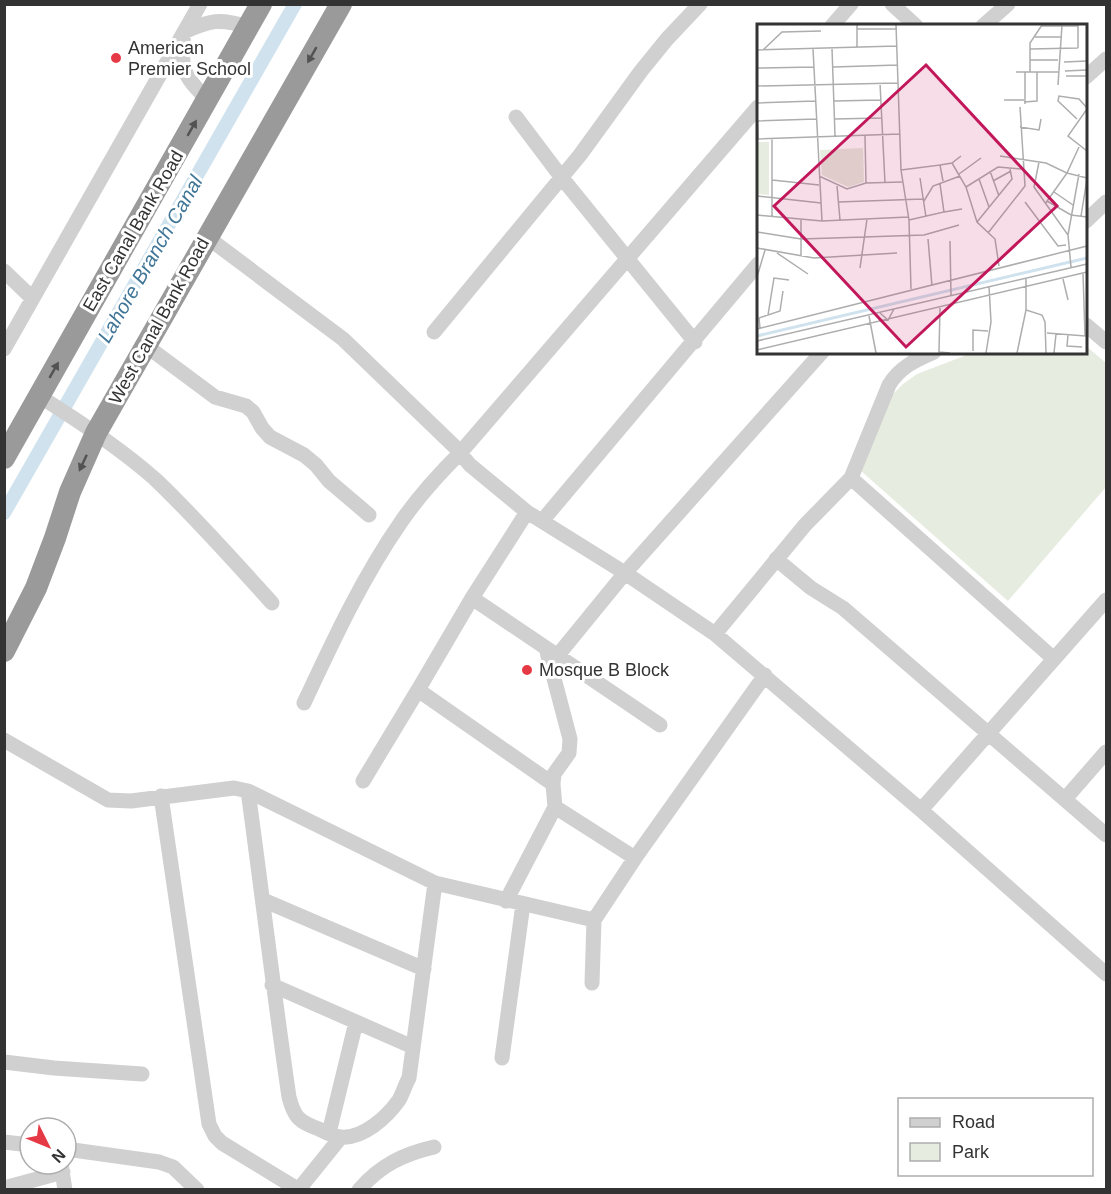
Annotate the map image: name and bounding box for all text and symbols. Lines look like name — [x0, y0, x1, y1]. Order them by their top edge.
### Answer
inset map — [757, 24, 1087, 354]
place label: American Premier School — [128, 38, 251, 79]
one-way arrow — [306, 47, 317, 63]
marker: American Premier School — [109, 51, 123, 65]
one-way arrow — [187, 119, 197, 136]
street label: East Canal Bank Road — [79, 147, 187, 315]
water label: Lahore Branch Canal — [93, 171, 207, 346]
street label: West Canal Bank Road — [105, 234, 213, 408]
one-way arrow — [49, 361, 59, 378]
one-way arrow — [78, 455, 87, 472]
place label: Mosque B Block — [539, 660, 670, 680]
marker: Mosque B Block — [520, 663, 534, 677]
legend — [898, 1098, 1093, 1176]
text: Road — [952, 1112, 995, 1132]
north arrow — [18, 1116, 78, 1176]
text: Park — [952, 1142, 990, 1162]
text: N — [48, 1146, 69, 1166]

